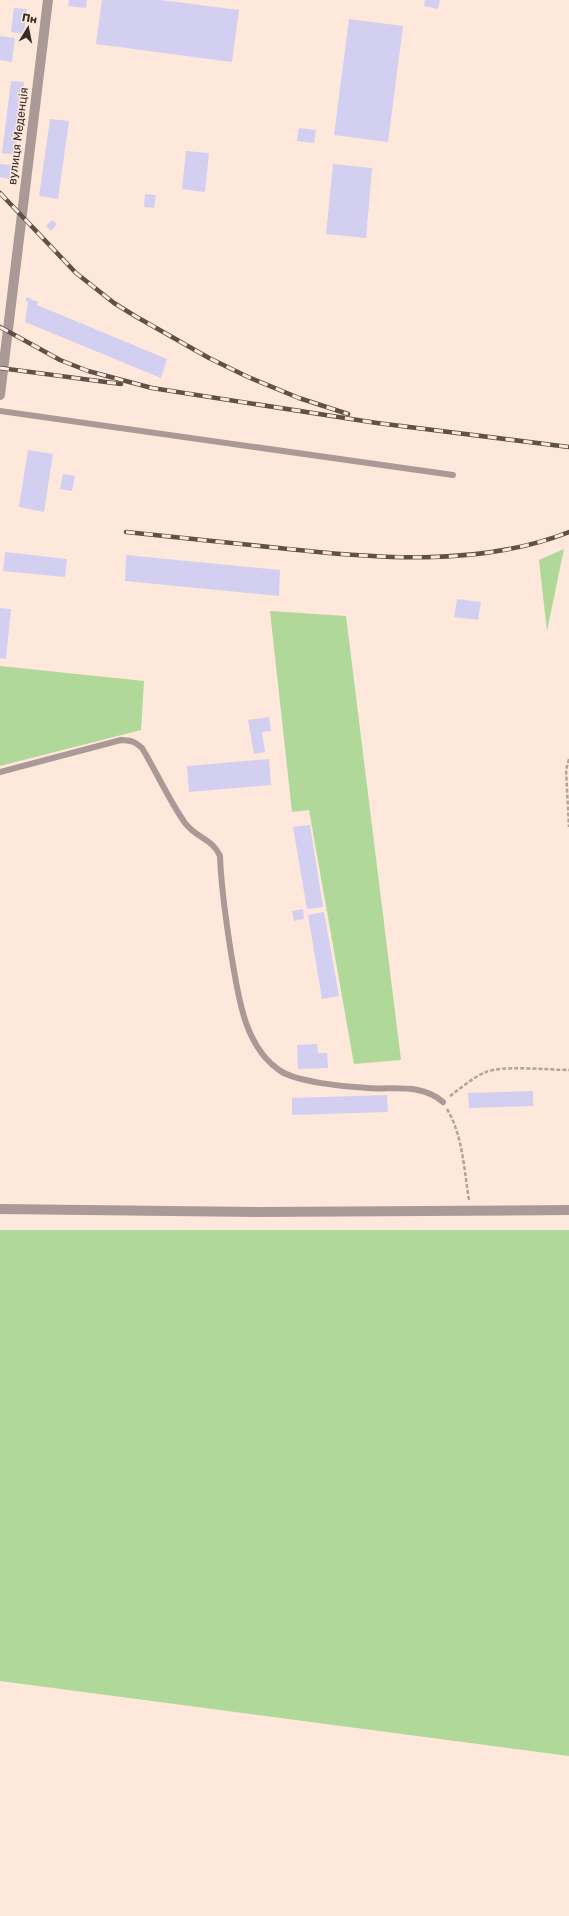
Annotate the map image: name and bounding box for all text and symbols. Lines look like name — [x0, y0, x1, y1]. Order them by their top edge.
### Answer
north arrow — [8, 8, 48, 48]
text: Пн — [21, 11, 38, 26]
street label: вулиця Меденція — [5, 86, 31, 186]

